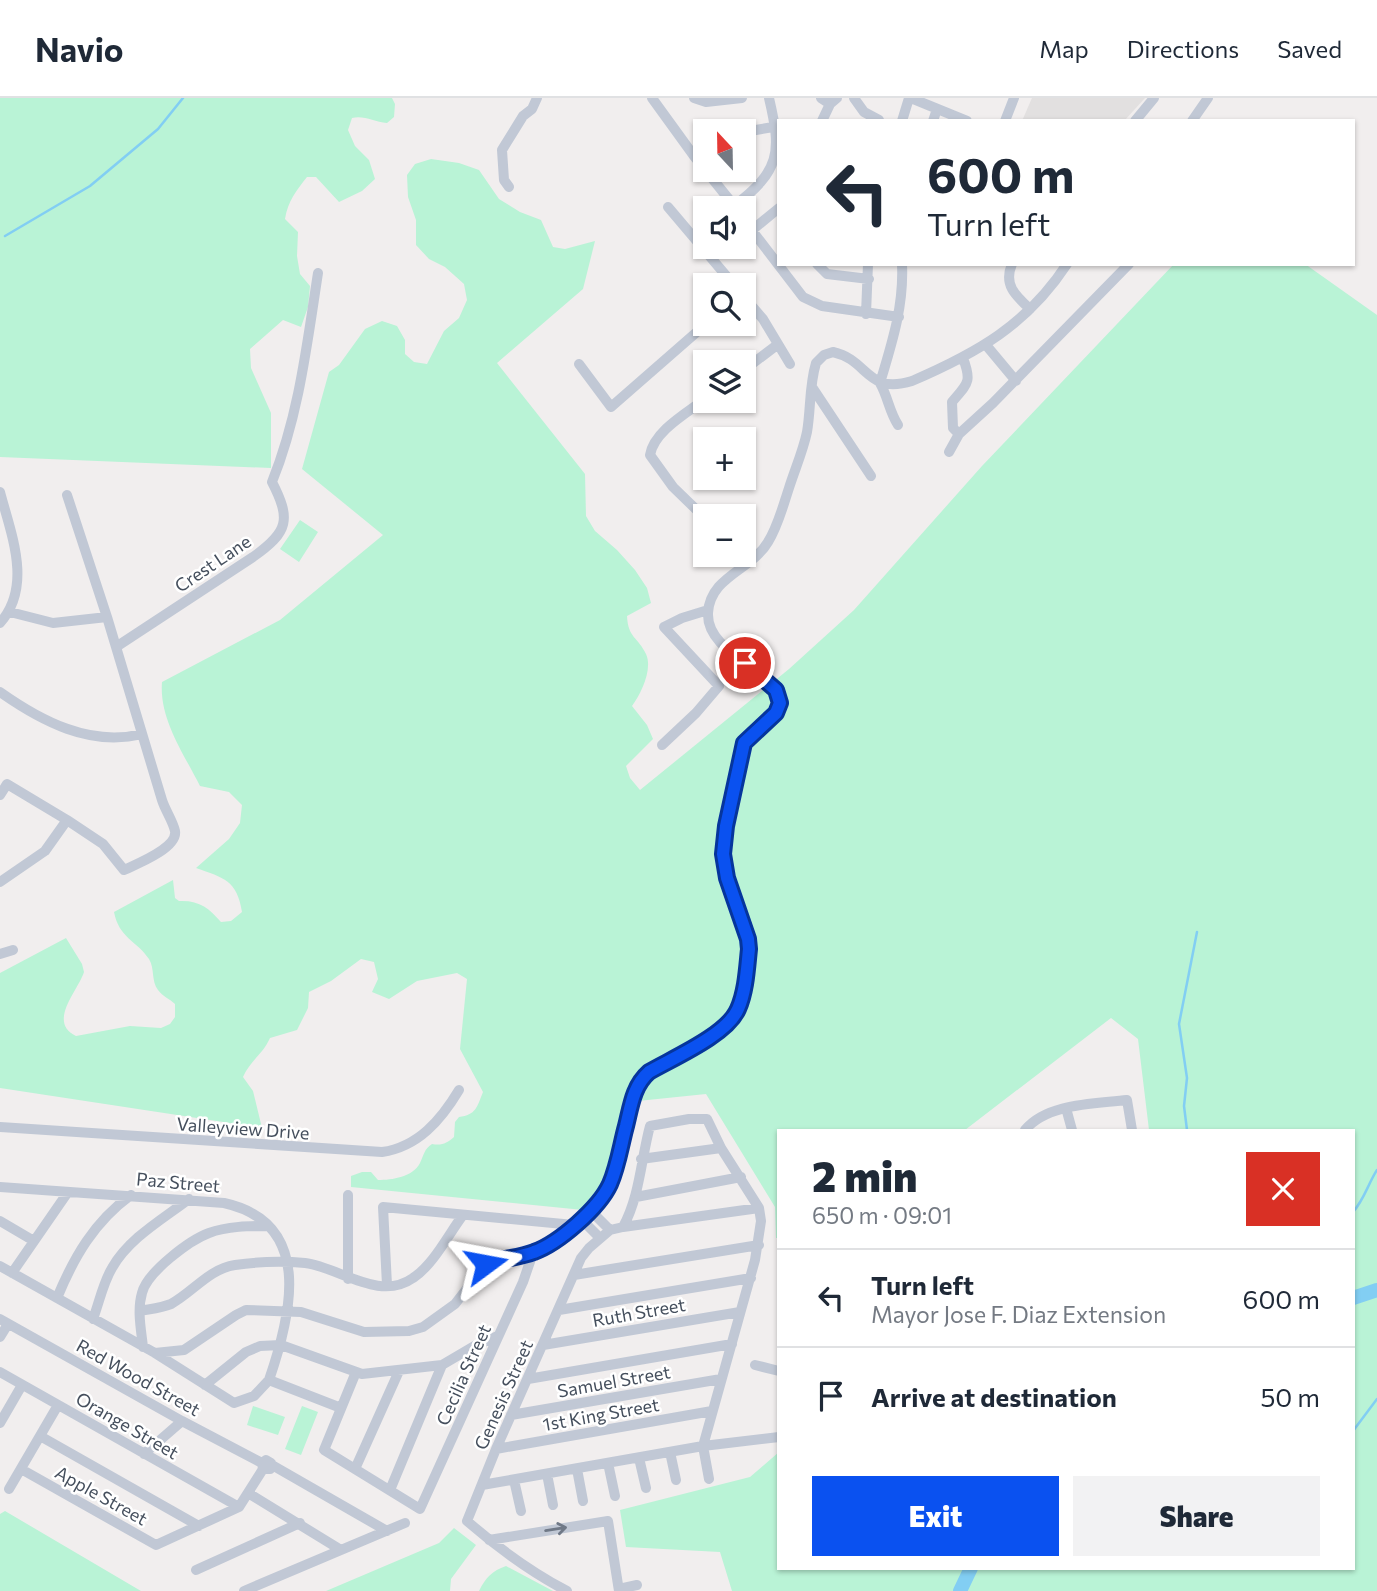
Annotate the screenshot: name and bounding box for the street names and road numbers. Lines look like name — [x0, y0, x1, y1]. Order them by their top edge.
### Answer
street label: Crest Lane — [170, 530, 255, 597]
street label: Valleyview Drive — [176, 1112, 310, 1144]
street label: Paz Street — [135, 1167, 221, 1197]
street label: Ruth Street — [591, 1293, 687, 1331]
street label: Cecilia Street — [431, 1321, 495, 1429]
street label: Red Wood Street — [73, 1334, 204, 1420]
street label: Genesis Street — [469, 1336, 537, 1453]
street label: Samuel Street — [556, 1360, 672, 1402]
street label: Orange Street — [72, 1387, 183, 1463]
street label: 1st King Street — [541, 1393, 661, 1435]
street label: Apple Street — [51, 1461, 151, 1529]

